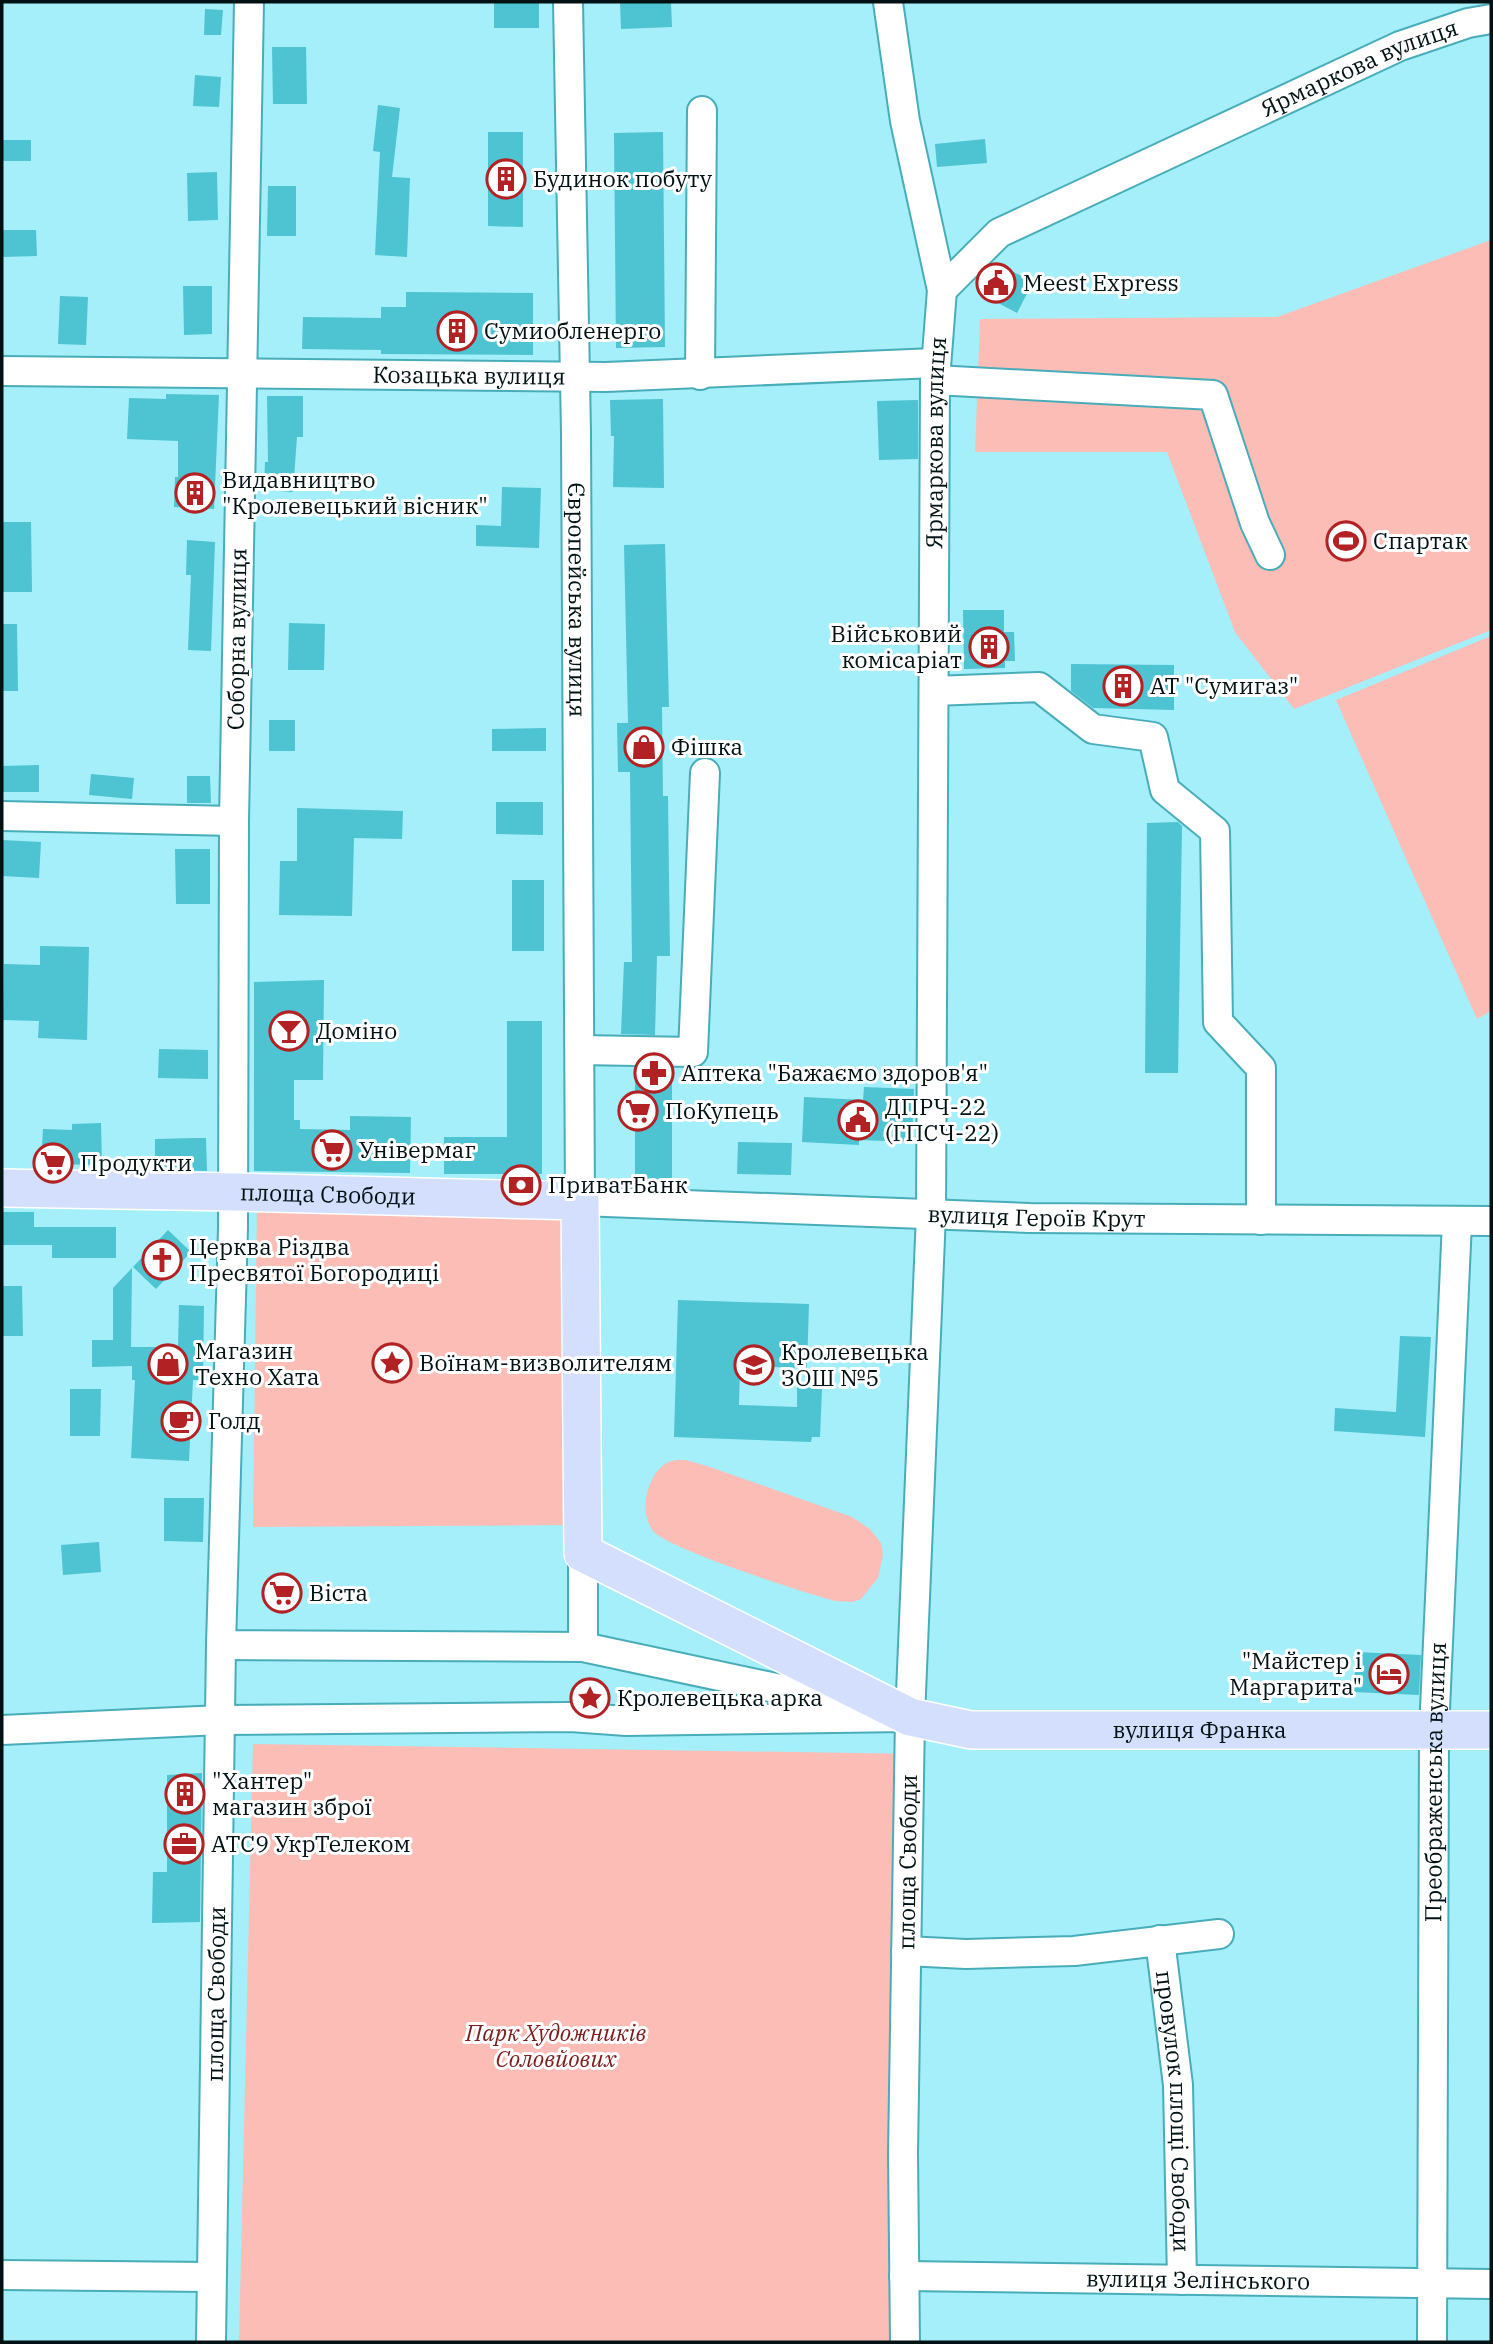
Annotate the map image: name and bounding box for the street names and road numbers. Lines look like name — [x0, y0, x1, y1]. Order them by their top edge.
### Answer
street label: Ярмаркова вулиця — [1256, 12, 1462, 123]
street label: Ярмаркова вулиця — [918, 335, 952, 549]
street label: Козацька вулиця — [372, 359, 566, 391]
street label: Європейська вулиця — [562, 482, 593, 718]
street label: Соборна вулиця — [219, 548, 253, 730]
street label: площа Свободи — [240, 1176, 416, 1211]
street label: вулиця Героїв Крут — [927, 1198, 1146, 1233]
street label: Преображенська вулиця — [1417, 1641, 1452, 1922]
street label: вулиця Франка — [1113, 1714, 1287, 1744]
street label: площа Свободи — [890, 1774, 923, 1950]
street label: площа Свободи — [199, 1906, 231, 2082]
street label: провулок площі Свободи — [1150, 1968, 1197, 2252]
street label: вулиця Зелінського — [1086, 2262, 1310, 2296]

